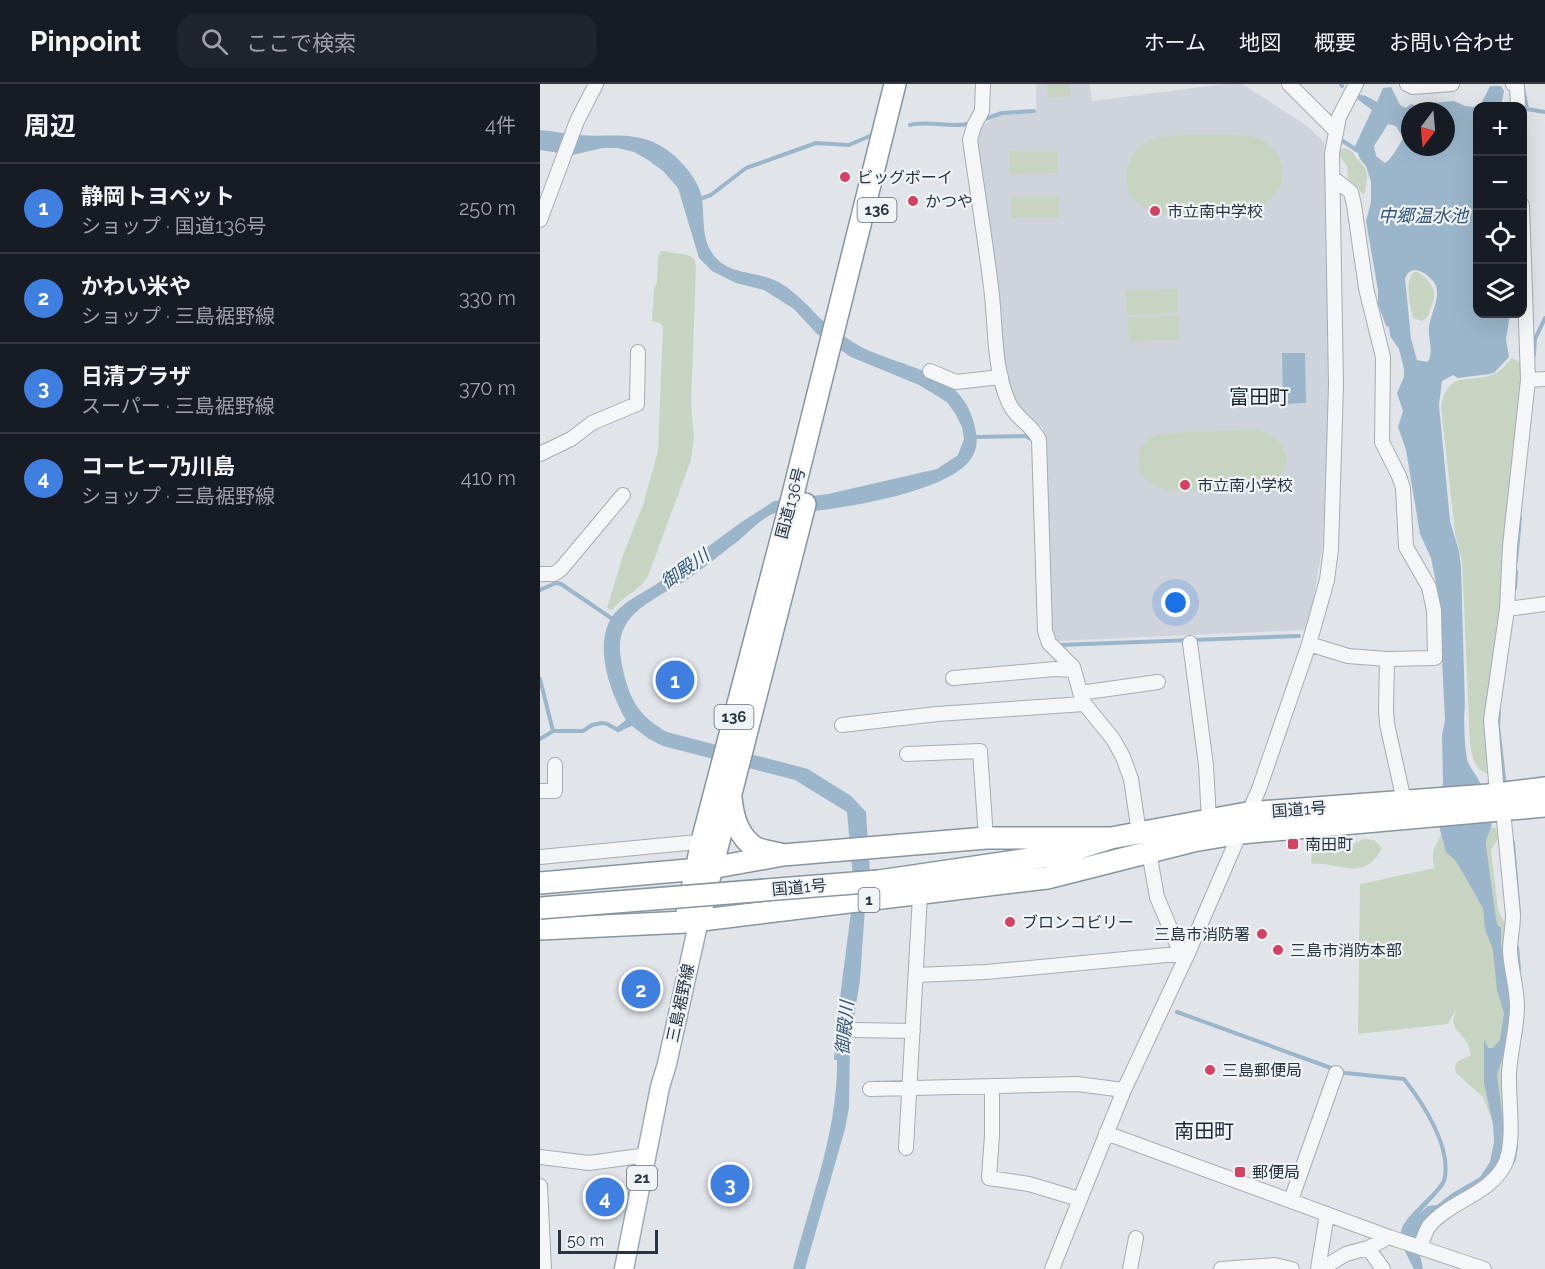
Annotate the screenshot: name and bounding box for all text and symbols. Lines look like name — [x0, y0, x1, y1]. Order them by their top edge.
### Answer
search box — [177, 14, 597, 68]
text: Pinpoint — [30, 25, 141, 58]
icon: search — [198, 25, 231, 58]
text: ここで検索 — [246, 30, 356, 56]
text: ホーム — [1144, 30, 1206, 55]
text: 地図 — [1239, 30, 1281, 55]
text: 概要 — [1314, 30, 1356, 55]
text: お問い合わせ — [1389, 30, 1515, 55]
north arrow — [1401, 102, 1455, 156]
map controls — [1473, 102, 1527, 318]
button: + — [1473, 102, 1527, 156]
text: 周辺 — [24, 111, 76, 141]
text: 4件 — [485, 113, 516, 137]
button: − — [1473, 156, 1527, 210]
place label: ビッグボーイ — [857, 168, 953, 187]
marker: ビッグボーイ — [838, 170, 852, 184]
text: 静岡トヨペット — [81, 183, 235, 209]
place label: かつや — [925, 192, 973, 211]
marker: かつや — [906, 194, 920, 208]
text: 1 — [39, 196, 48, 220]
text: 250 m — [459, 196, 516, 220]
road number: 136 — [858, 198, 896, 222]
place label: 市立南中学校 — [1167, 202, 1263, 221]
marker: 市立南中学校 — [1148, 204, 1162, 218]
water label: 中郷温水池 — [1378, 205, 1470, 226]
button: locate — [1473, 210, 1527, 264]
text: ショップ · 国道136号 — [81, 214, 266, 238]
button: layers — [1473, 264, 1527, 318]
text: かわい米や — [81, 273, 191, 299]
text: 2 — [38, 286, 49, 310]
text: 330 m — [459, 286, 516, 310]
text: ショップ · 三島裾野線 — [81, 304, 275, 328]
text: 日清プラザ — [81, 363, 191, 389]
text: 3 — [38, 376, 49, 400]
text: 370 m — [459, 376, 516, 400]
district label: 富田町 — [1229, 385, 1289, 409]
text: スーパー · 三島裾野線 — [81, 394, 275, 418]
text: コーヒー乃川島 — [81, 453, 235, 479]
street label: 国道136号 — [772, 465, 809, 541]
text: 4 — [38, 466, 49, 490]
text: 410 m — [461, 466, 516, 490]
place label: 市立南小学校 — [1197, 476, 1293, 495]
marker: 市立南小学校 — [1178, 478, 1192, 492]
text: ショップ · 三島裾野線 — [81, 484, 275, 508]
water label: 御殿川 — [657, 543, 714, 593]
your location — [1161, 588, 1190, 617]
pin: 1 — [656, 658, 694, 702]
road number: 136 — [714, 705, 754, 729]
street label: 国道1号 — [1271, 798, 1327, 821]
place label: 南田町 — [1305, 835, 1353, 854]
marker: 南田町 — [1286, 837, 1300, 851]
street label: 国道1号 — [771, 876, 827, 899]
road number: 1 — [858, 888, 880, 912]
place label: ブロンコビリー — [1022, 913, 1134, 932]
marker: ブロンコビリー — [1003, 915, 1017, 929]
place label: 三島市消防署 — [1154, 925, 1250, 944]
marker: 三島市消防署 — [1255, 927, 1269, 941]
place label: 三島市消防本部 — [1290, 941, 1402, 960]
marker: 三島市消防本部 — [1271, 943, 1285, 957]
street label: 三島裾野線 — [663, 962, 698, 1044]
pin: 2 — [622, 966, 660, 1012]
water label: 御殿川 — [832, 998, 857, 1056]
place label: 三島郵便局 — [1222, 1061, 1302, 1080]
marker: 三島郵便局 — [1203, 1063, 1217, 1077]
district label: 南田町 — [1174, 1119, 1234, 1143]
pin: 3 — [710, 1162, 750, 1206]
place label: 郵便局 — [1252, 1163, 1300, 1182]
marker: 郵便局 — [1233, 1165, 1247, 1179]
road number: 21 — [627, 1166, 657, 1190]
pin: 4 — [586, 1174, 624, 1220]
scale bar — [558, 1227, 658, 1254]
text: 50 m — [567, 1231, 604, 1250]

